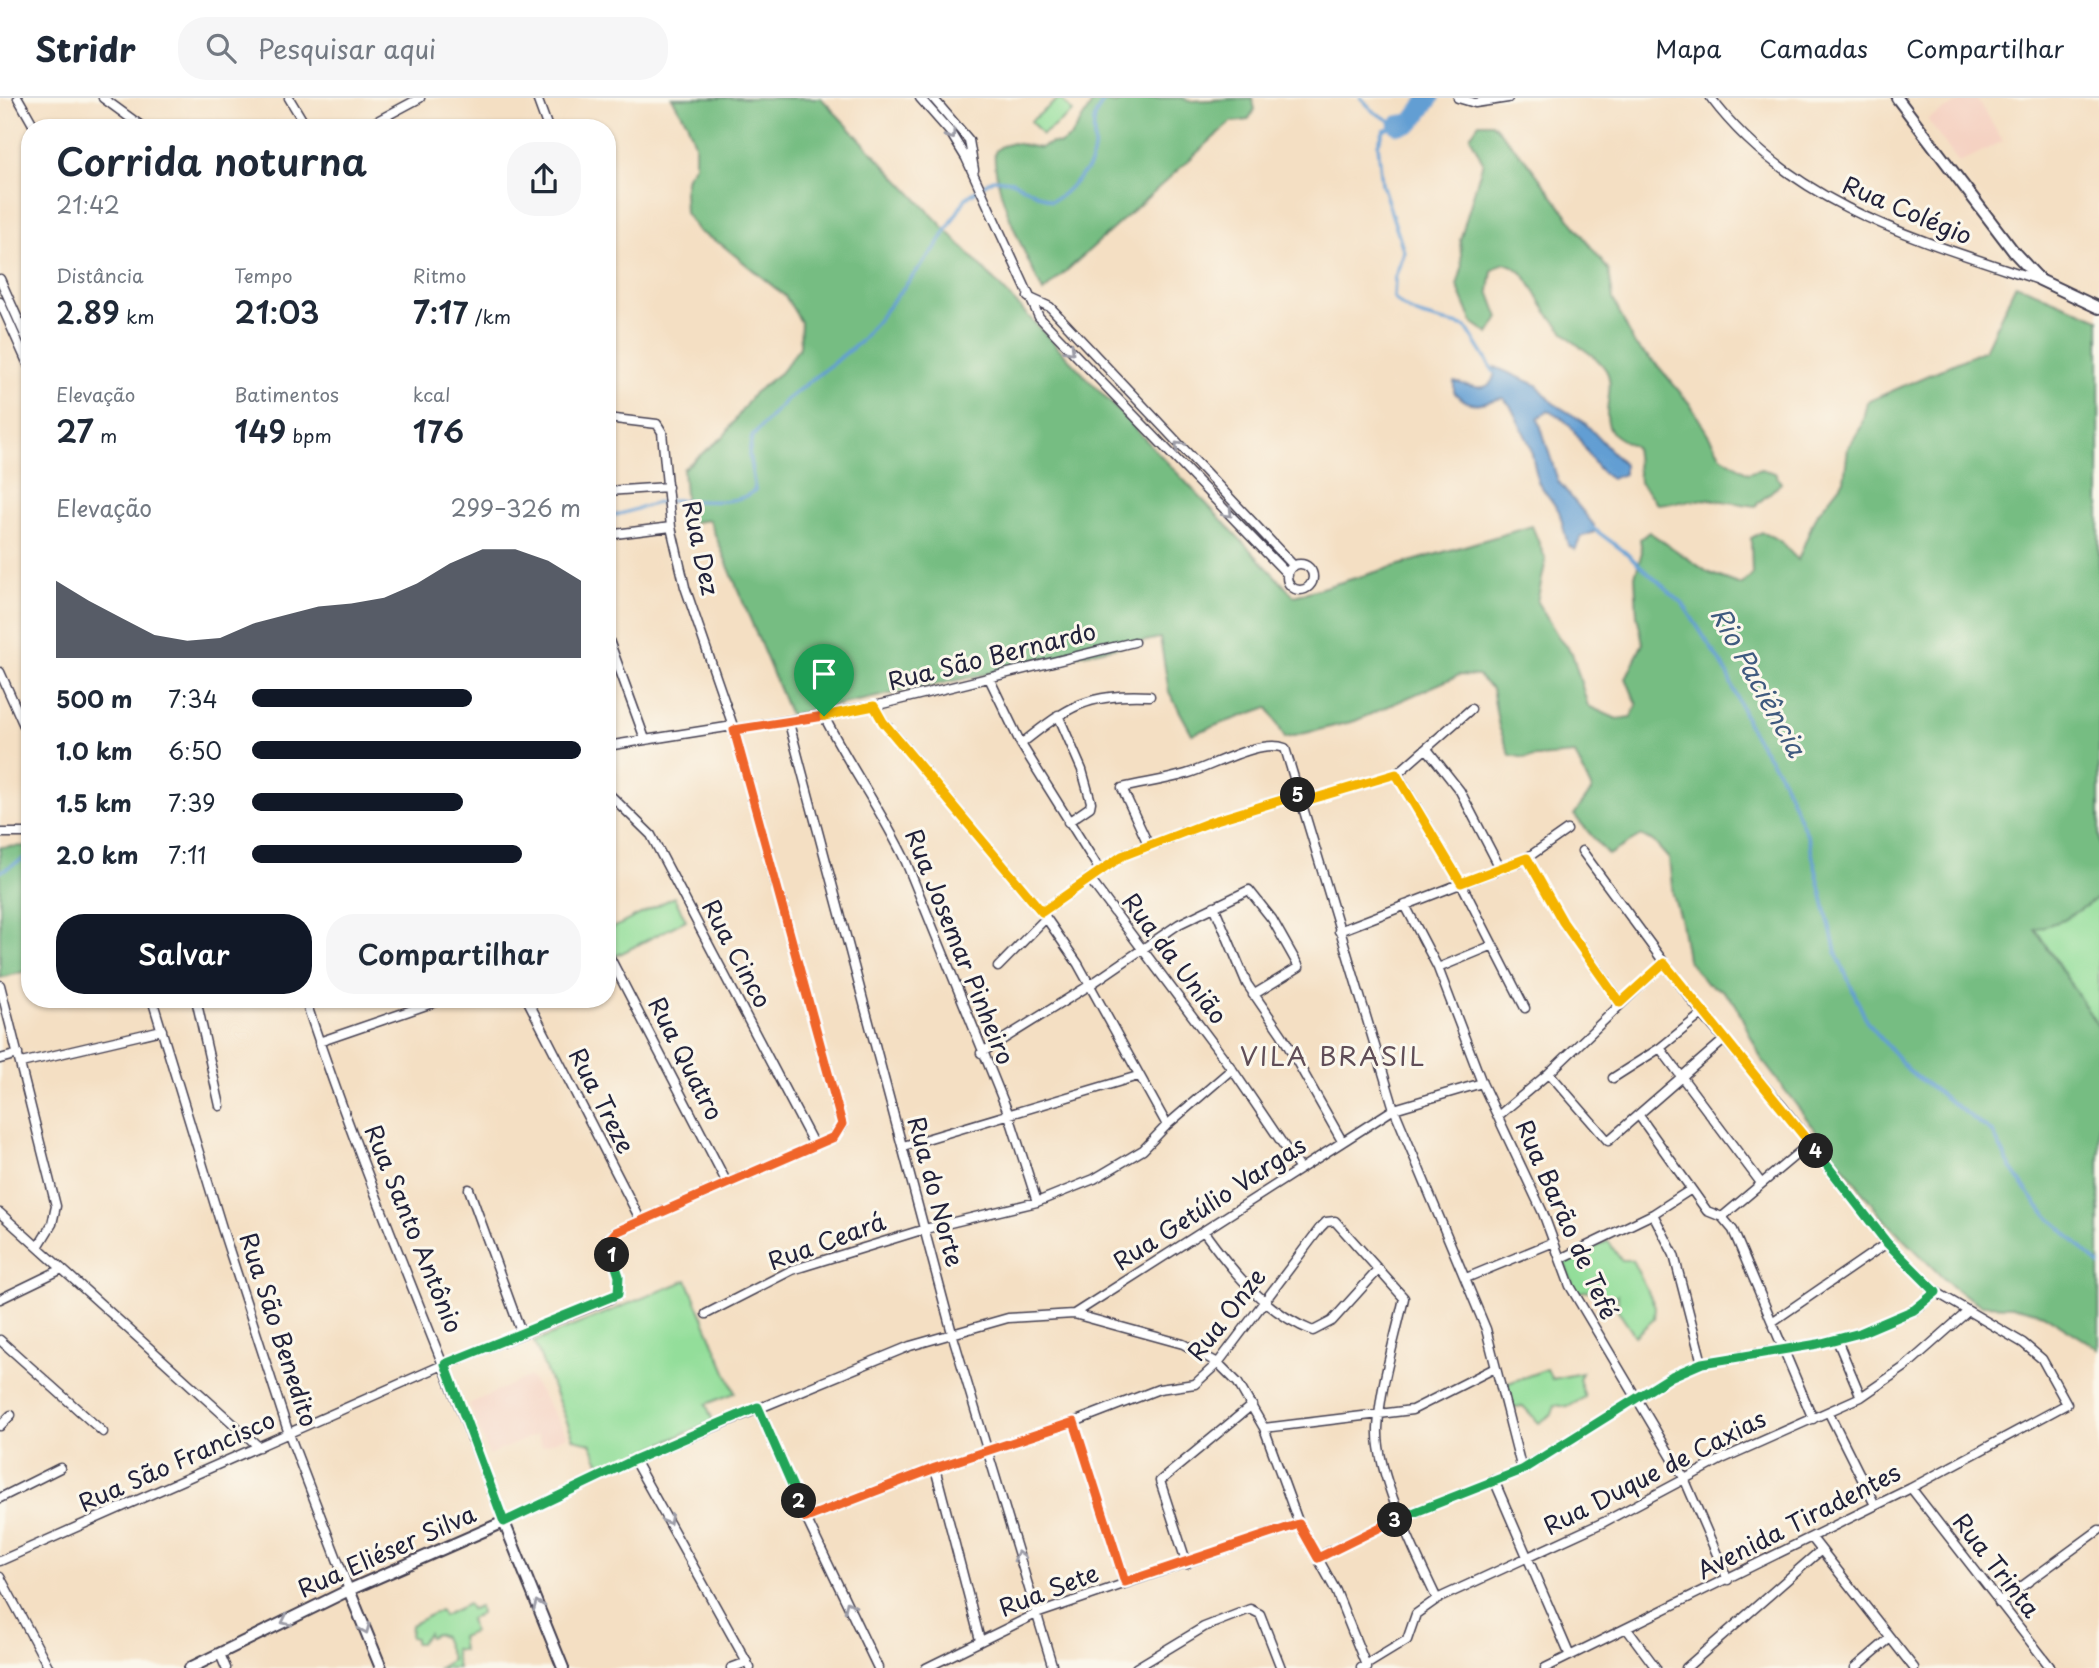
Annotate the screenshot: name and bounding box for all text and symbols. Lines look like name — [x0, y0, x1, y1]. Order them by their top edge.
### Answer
search box — [178, 17, 668, 80]
text: Stridr — [35, 23, 136, 73]
icon: search — [202, 29, 240, 67]
text: Pesquisar aqui — [258, 29, 436, 68]
text: Mapa — [1655, 30, 1721, 66]
text: Camadas — [1759, 30, 1868, 66]
text: Compartilhar — [1906, 30, 2064, 66]
one-way arrow — [943, 127, 955, 140]
text: Corrida noturna — [56, 132, 367, 189]
button: share — [507, 142, 581, 216]
street label: Rua Colégio — [1837, 166, 1978, 253]
text: 21:42 — [56, 187, 120, 222]
text: Distância — [56, 261, 144, 289]
text: Tempo — [234, 261, 292, 289]
text: Ritmo — [413, 261, 466, 289]
text: 2.89 — [56, 289, 120, 334]
text: 21:03 — [234, 289, 320, 334]
text: 7:17 — [413, 289, 468, 334]
text: km — [120, 302, 155, 330]
text: /km — [468, 302, 511, 330]
one-way arrow — [1061, 342, 1074, 355]
text: Elevação — [56, 380, 135, 408]
text: Batimentos — [234, 380, 339, 408]
text: kcal — [413, 380, 451, 408]
text: 27 — [56, 408, 94, 453]
text: 149 — [234, 408, 286, 453]
text: 176 — [413, 408, 464, 453]
text: m — [94, 421, 117, 449]
text: bpm — [286, 421, 332, 449]
one-way arrow — [1175, 441, 1188, 454]
text: Elevação — [56, 490, 152, 525]
text: 299–326 m — [451, 490, 581, 525]
street label: Rua Dez — [674, 497, 730, 598]
one-way arrow — [1220, 505, 1233, 518]
water label: Rio Paciência — [1702, 599, 1818, 765]
street label: Rua São Bernardo — [884, 612, 1099, 698]
pin — [794, 644, 854, 716]
icon: arrive — [805, 655, 843, 693]
text: 500 m — [56, 681, 133, 716]
text: 7:34 — [168, 681, 218, 716]
text: 1.0 km — [56, 733, 133, 768]
text: 6:50 — [168, 733, 222, 768]
pin: 5 — [1280, 778, 1316, 812]
text: 5 — [1291, 780, 1304, 808]
text: 1.5 km — [56, 785, 132, 820]
text: 7:39 — [168, 785, 215, 820]
street label: Rua Josemar Pinheiro — [897, 823, 1025, 1070]
text: 2.0 km — [56, 837, 138, 872]
text: 7:11 — [168, 837, 207, 872]
street label: Rua da União — [1114, 885, 1237, 1031]
street label: Rua Cinco — [694, 892, 781, 1014]
button: Salvar — [56, 914, 312, 994]
button: Compartilhar — [326, 914, 581, 994]
street label: Rua Quatro — [640, 990, 733, 1126]
district label: VILA BRASIL — [1240, 1036, 1426, 1075]
street label: Rua Treze — [561, 1041, 645, 1159]
street label: Rua do Norte — [900, 1112, 974, 1271]
street label: Rua Barão de Tefé — [1508, 1113, 1628, 1325]
street label: Rua Santo Antônio — [357, 1119, 473, 1338]
street label: Rua Getúlio Vargas — [1105, 1126, 1313, 1278]
pin: 4 — [1798, 1134, 1834, 1168]
text: 4 — [1809, 1136, 1822, 1164]
street label: Rua Ceará — [763, 1202, 890, 1278]
street label: Rua São Benedito — [232, 1228, 328, 1431]
pin: 1 — [594, 1238, 630, 1272]
text: 1 — [607, 1240, 616, 1268]
street label: Rua Onze — [1178, 1260, 1273, 1368]
street label: Rua Duque de Caxias — [1537, 1399, 1772, 1543]
street label: Rua São Francisco — [72, 1401, 280, 1520]
street label: Avenida Tiradentes — [1690, 1453, 1906, 1587]
pin: 2 — [782, 1484, 816, 1518]
text: 2 — [792, 1486, 805, 1514]
street label: Rua Eliéser Silva — [291, 1495, 481, 1606]
pin: 3 — [1378, 1502, 1412, 1538]
text: 3 — [1388, 1505, 1401, 1533]
street label: Rua Trinta — [1945, 1505, 2050, 1625]
one-way arrow — [660, 1512, 673, 1525]
one-way arrow — [1012, 1550, 1027, 1562]
street label: Rua Sete — [993, 1554, 1103, 1625]
one-way arrow — [532, 1599, 546, 1611]
one-way arrow — [843, 1601, 857, 1613]
one-way arrow — [281, 1613, 293, 1627]
one-way arrow — [356, 1622, 370, 1634]

